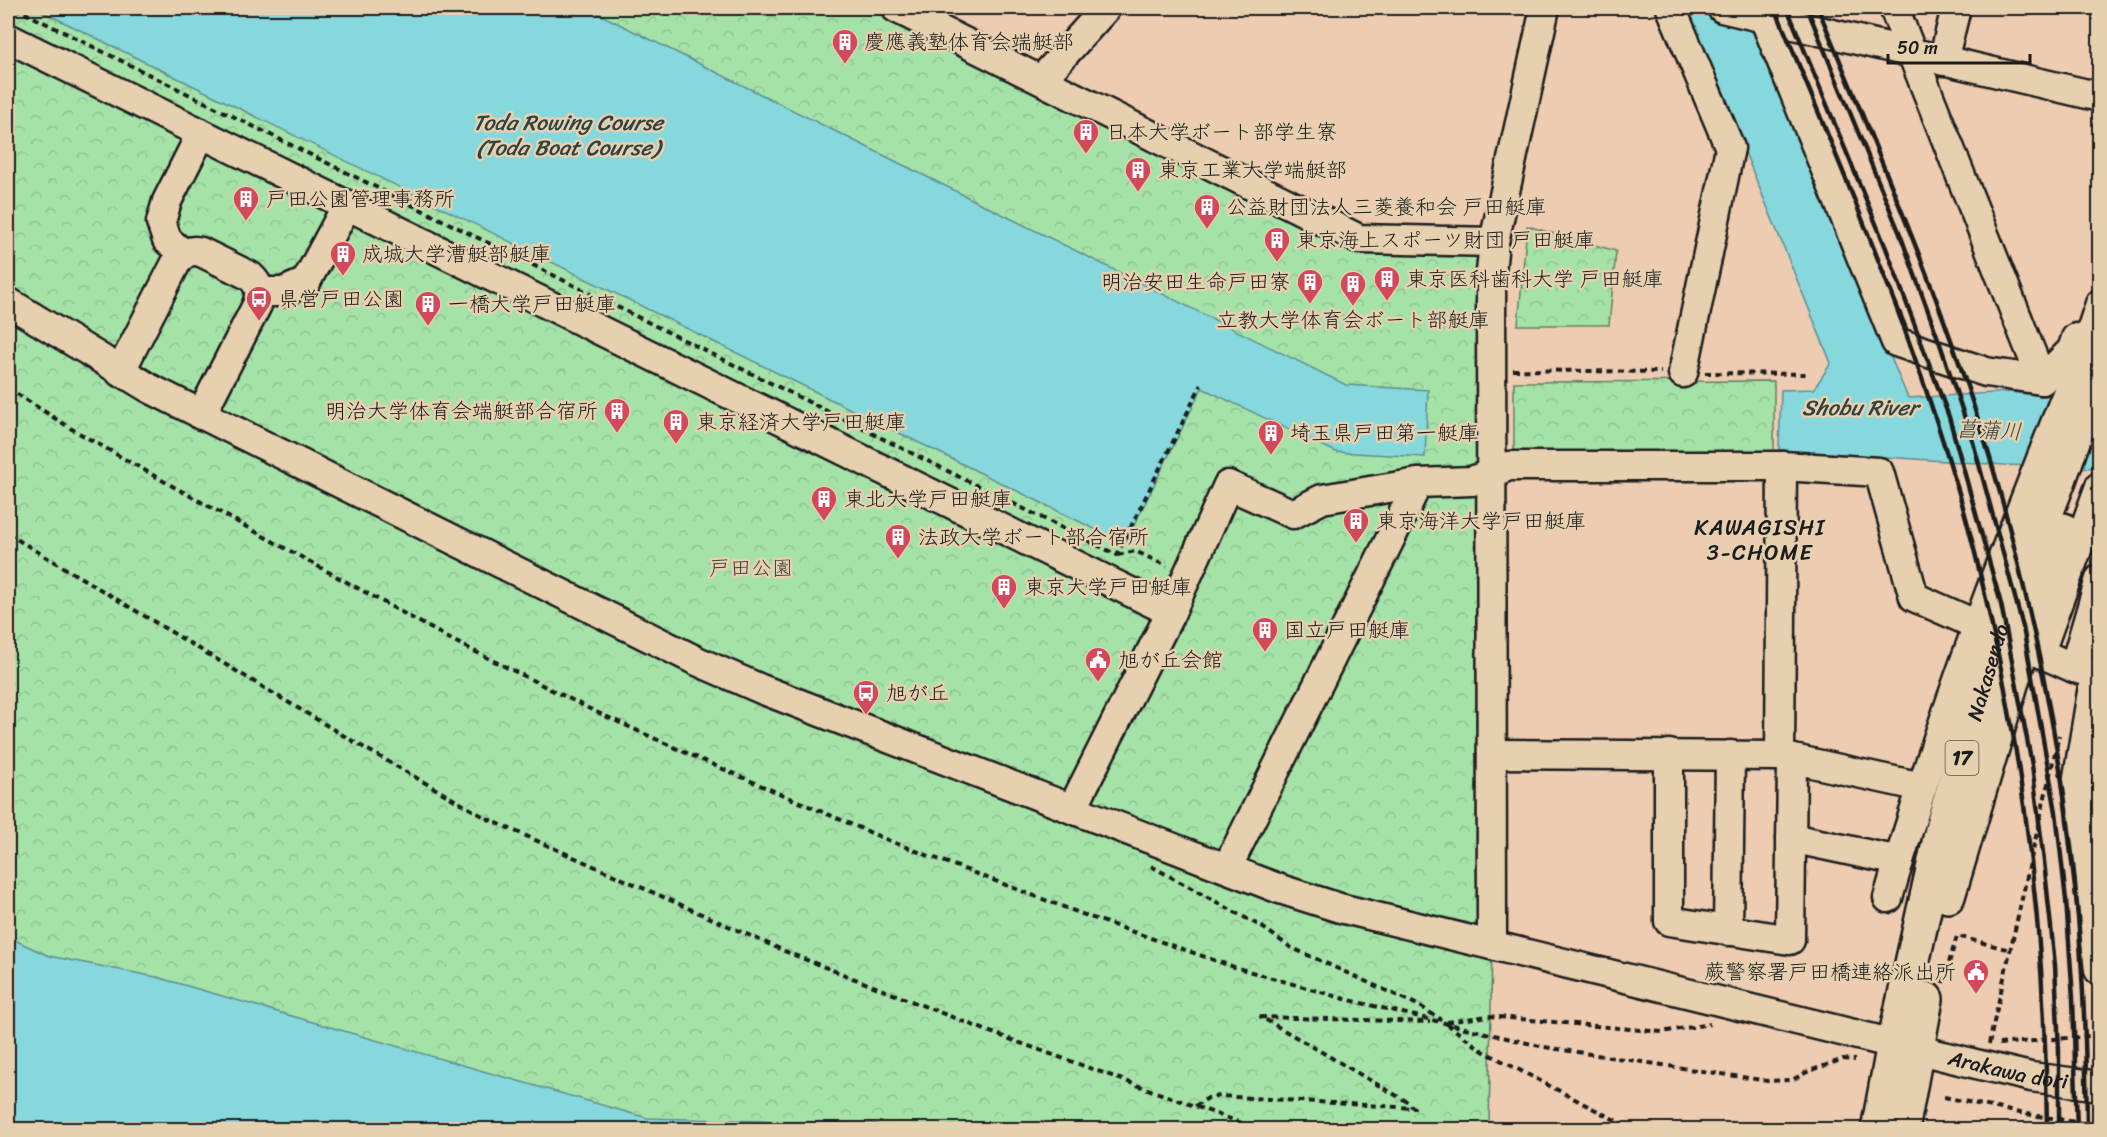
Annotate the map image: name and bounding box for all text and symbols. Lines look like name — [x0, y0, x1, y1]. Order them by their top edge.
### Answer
place label: 慶應義塾体育会端艇部 — [864, 23, 1074, 61]
building icon: 慶應義塾体育会端艇部 — [830, 27, 860, 65]
scale bar — [1888, 27, 2030, 65]
text: 50 m — [1897, 32, 1938, 64]
water label: Toda Rowing Course (Toda Boat Course) — [473, 103, 666, 167]
place label: 日本大学ボート部学生寮 — [1106, 113, 1337, 151]
building icon: 日本大学ボート部学生寮 — [1071, 117, 1101, 155]
place label: 東京工業大学端艇部 — [1158, 151, 1347, 189]
building icon: 東京工業大学端艇部 — [1123, 155, 1153, 193]
place label: 戸田公園管理事務所 — [266, 180, 455, 218]
building icon: 戸田公園管理事務所 — [231, 184, 261, 222]
place label: 公益財団法人三菱養和会 戸田艇庫 — [1226, 188, 1546, 226]
building icon: 公益財団法人三菱養和会 戸田艇庫 — [1192, 192, 1222, 230]
place label: 東京海上スポーツ財団 戸田艇庫 — [1296, 221, 1595, 259]
building icon: 東京海上スポーツ財団 戸田艇庫 — [1262, 225, 1292, 263]
place label: 成城大学漕艇部艇庫 — [362, 235, 551, 273]
building icon: 成城大学漕艇部艇庫 — [328, 239, 358, 277]
place label: 東京医科歯科大学 戸田艇庫 — [1406, 260, 1663, 298]
place label: 明治安田生命戸田寮 — [1101, 263, 1290, 301]
building icon: 東京医科歯科大学 戸田艇庫 — [1372, 264, 1402, 302]
building icon: 明治安田生命戸田寮 — [1295, 267, 1325, 305]
building icon: 立教大学体育会ボート部艇庫 — [1338, 269, 1368, 307]
place label: 県営戸田公園 — [278, 280, 404, 318]
bus stop icon: 県営戸田公園 — [244, 284, 274, 322]
place label: 一橋大学戸田艇庫 — [448, 285, 616, 323]
building icon: 一橋大学戸田艇庫 — [413, 289, 443, 327]
place label: 立教大学体育会ボート部艇庫 — [1217, 301, 1490, 339]
water label: Shobu River — [1802, 388, 1922, 427]
place label: 明治大学体育会端艇部合宿所 — [325, 392, 598, 430]
building icon: 明治大学体育会端艇部合宿所 — [602, 396, 632, 434]
place label: 東京経済大学戸田艇庫 — [696, 403, 906, 441]
building icon: 東京経済大学戸田艇庫 — [661, 407, 691, 445]
water label: 菖蒲川 — [1955, 409, 2023, 451]
place label: 埼玉県戸田第一艇庫 — [1290, 414, 1479, 452]
building icon: 埼玉県戸田第一艇庫 — [1256, 418, 1286, 456]
place label: 東北大学戸田艇庫 — [844, 480, 1012, 518]
building icon: 東北大学戸田艇庫 — [809, 484, 839, 522]
place label: 東京海洋大学戸田艇庫 — [1376, 502, 1586, 540]
building icon: 東京海洋大学戸田艇庫 — [1341, 506, 1371, 544]
district label: KAWAGISHI 3-CHOME — [1694, 508, 1826, 572]
place label: 法政大学ボート部合宿所 — [918, 518, 1149, 556]
building icon: 法政大学ボート部合宿所 — [883, 522, 913, 560]
park label: 戸田公園 — [709, 549, 793, 587]
place label: 東京大学戸田艇庫 — [1024, 568, 1192, 606]
building icon: 東京大学戸田艇庫 — [989, 572, 1019, 610]
place label: 国立戸田艇庫 — [1284, 611, 1410, 649]
building icon: 国立戸田艇庫 — [1250, 615, 1280, 653]
street label: Nakasendo — [1955, 618, 2020, 726]
place label: 旭が丘会館 — [1118, 641, 1223, 679]
public building icon: 旭が丘会館 — [1083, 645, 1113, 683]
place label: 旭が丘 — [886, 674, 949, 712]
bus stop icon: 旭が丘 — [851, 678, 881, 716]
road number: 17 — [1946, 741, 1978, 775]
place label: 蕨警察署戸田橋連絡派出所 — [1704, 953, 1956, 991]
public building icon: 蕨警察署戸田橋連絡派出所 — [1961, 957, 1991, 995]
street label: Arakawa dori — [1943, 1039, 2071, 1101]

